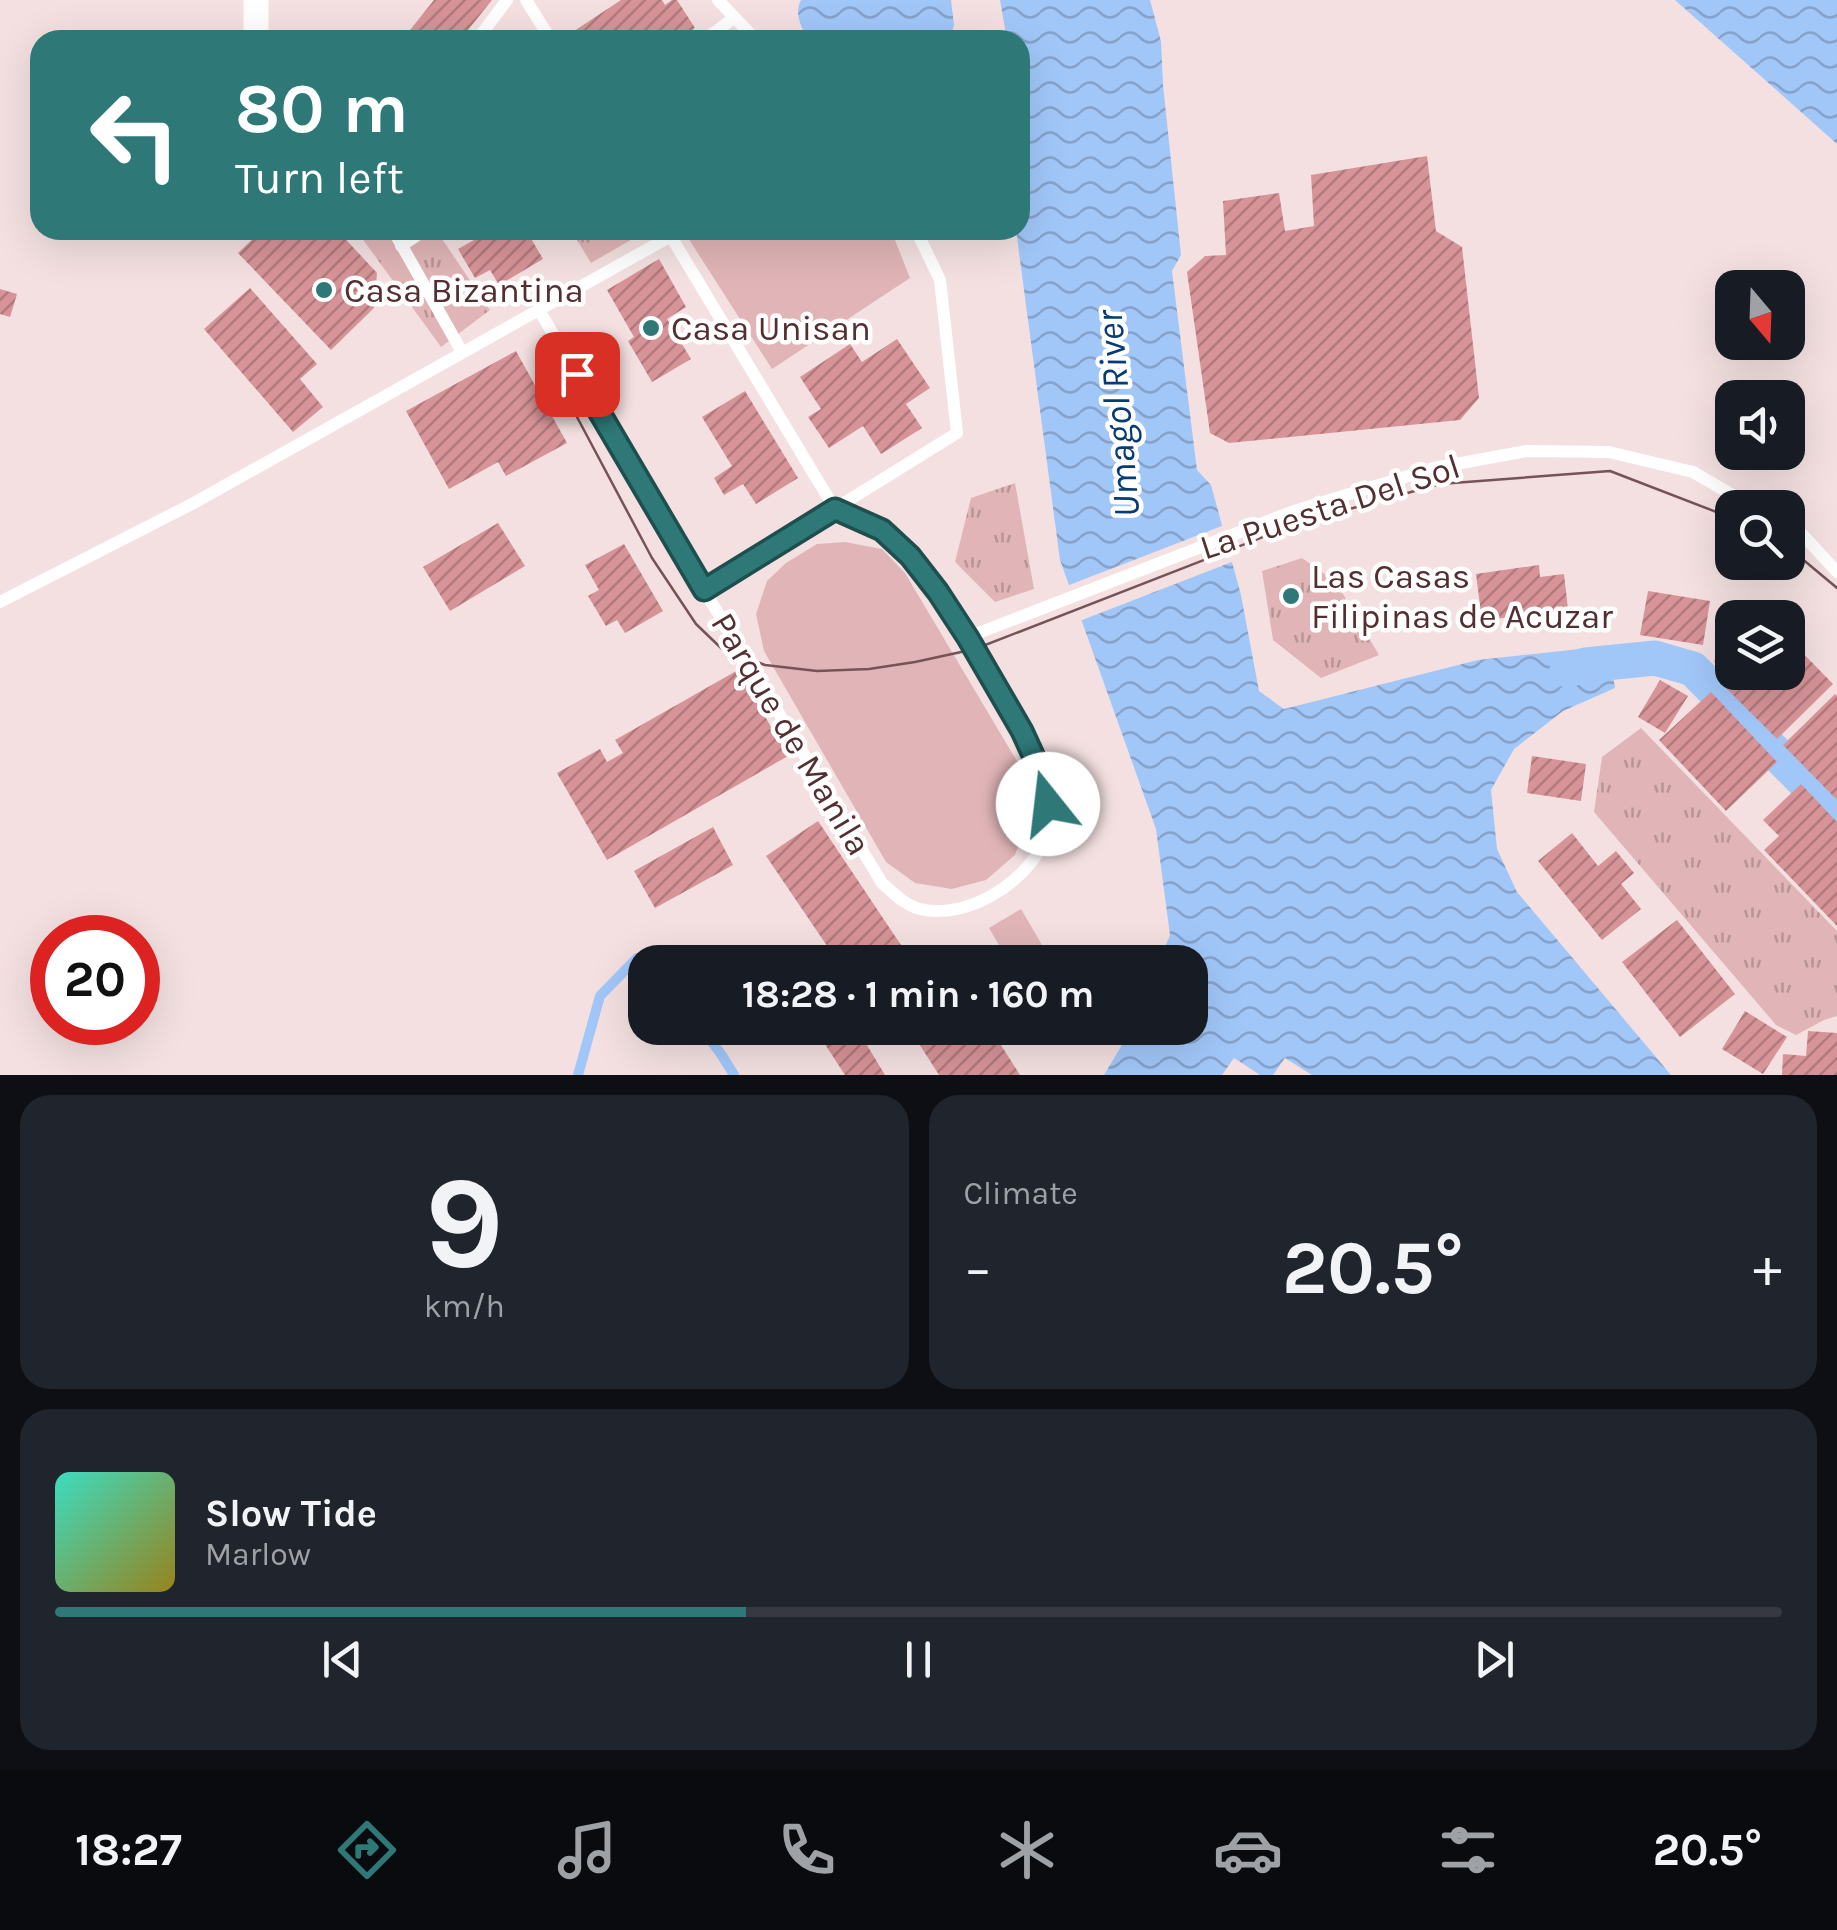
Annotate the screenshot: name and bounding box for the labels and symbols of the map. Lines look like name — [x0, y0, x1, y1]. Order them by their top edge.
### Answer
place label: Casa Bizantina — [344, 270, 584, 311]
north arrow — [1715, 270, 1805, 360]
marker: Casa Bizantina — [313, 279, 335, 301]
water label: Umagol River — [1086, 306, 1149, 520]
place label: Casa Unisan — [671, 308, 871, 349]
marker: Casa Unisan — [640, 317, 662, 339]
pin — [535, 332, 620, 417]
street label: La Puesta Del Sol — [1195, 446, 1465, 568]
place label: Las Casas Filipinas de Acuzar — [1311, 556, 1613, 637]
marker: Las Casas Filipinas de Acuzar — [1280, 585, 1302, 607]
street label: Parque de Manila — [702, 605, 880, 863]
position arrow — [996, 752, 1100, 856]
speed limit sign: 20 — [30, 915, 160, 1045]

